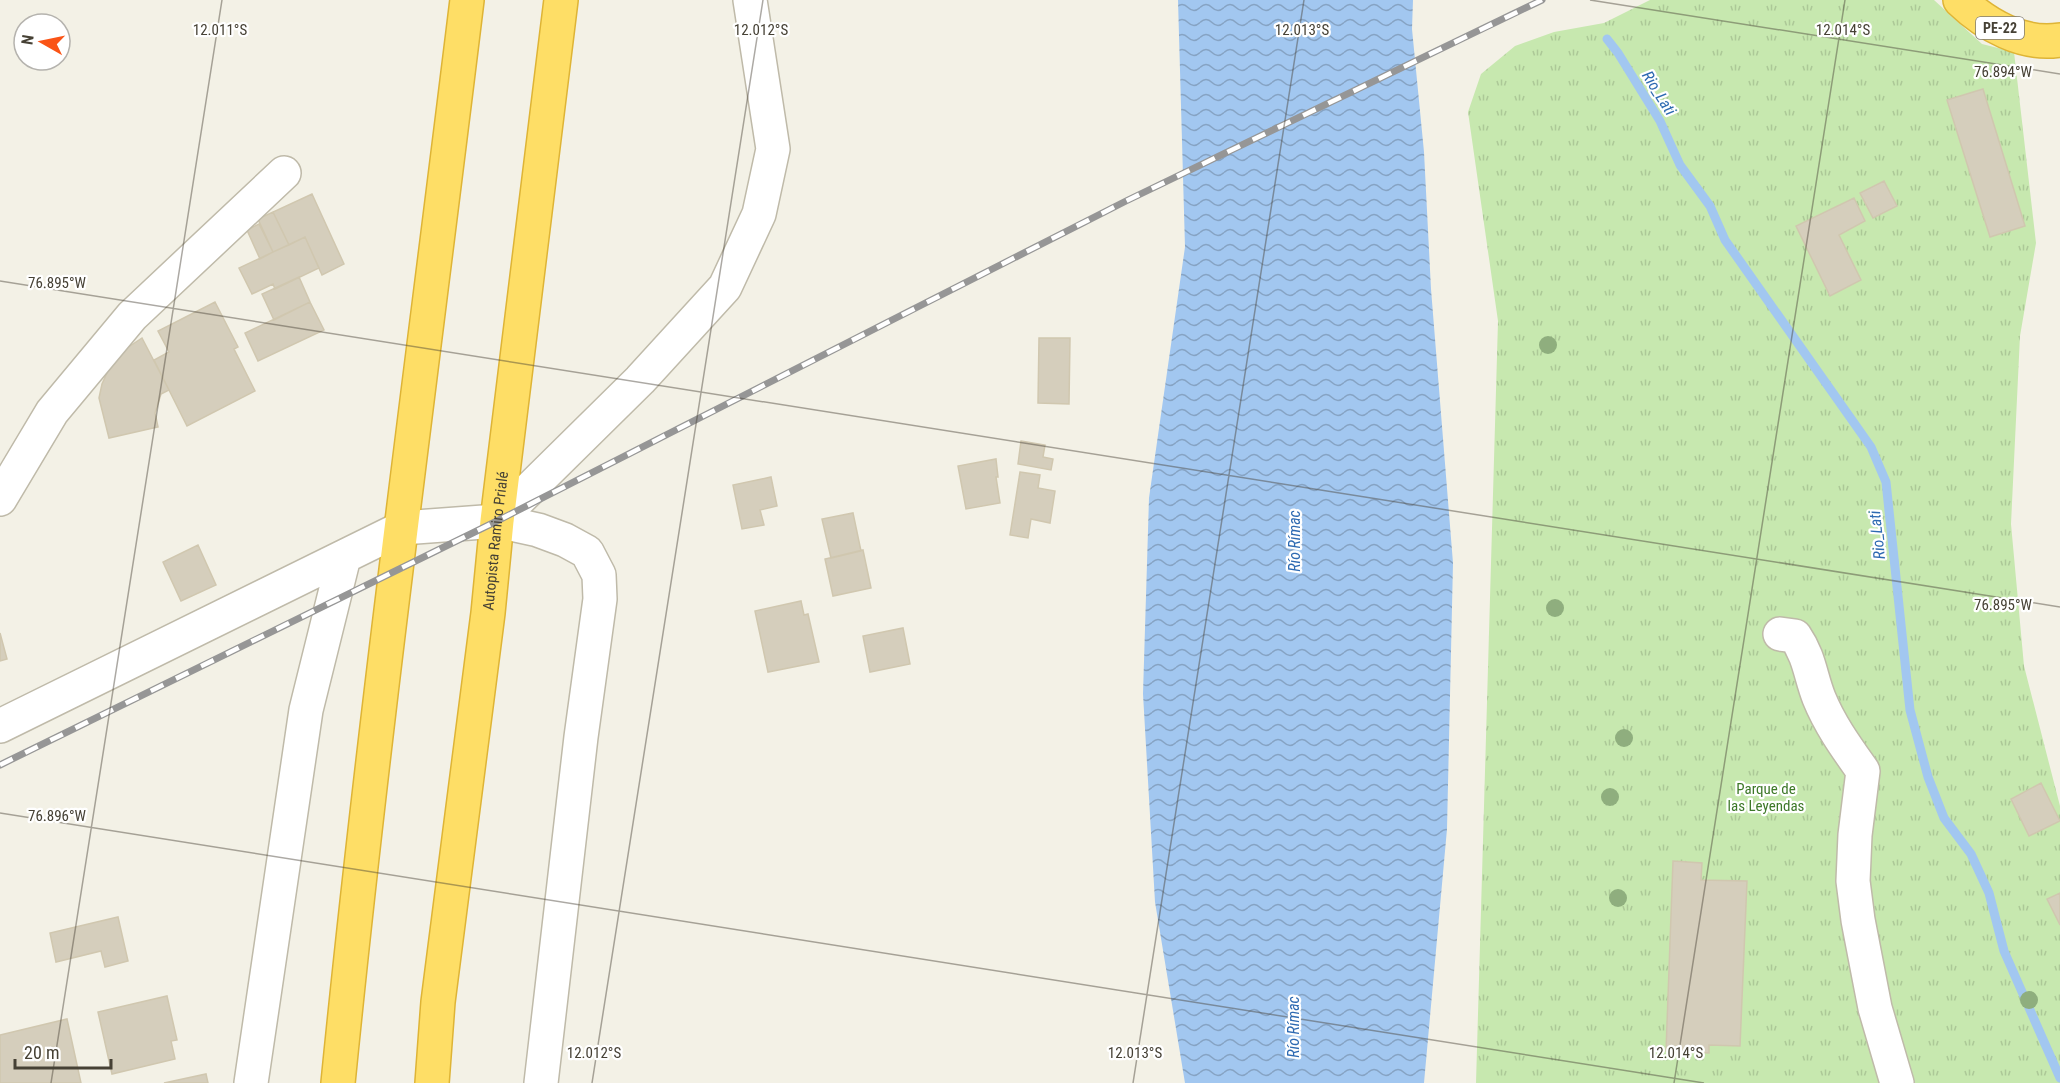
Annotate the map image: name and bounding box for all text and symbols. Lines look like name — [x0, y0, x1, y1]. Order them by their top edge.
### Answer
north arrow — [12, 12, 72, 72]
road number: PE-22 — [1976, 17, 2024, 39]
text: 12.011°S — [193, 21, 247, 39]
text: 12.012°S — [734, 21, 788, 39]
text: 12.013°S — [1275, 21, 1329, 39]
text: 12.014°S — [1816, 21, 1870, 39]
text: N — [18, 33, 38, 46]
text: 76.894°W — [1974, 63, 2033, 81]
water label: Rio_Lati — [1638, 67, 1680, 119]
text: 76.895°W — [28, 274, 87, 292]
street label: Autopista Ramiro Prialé — [479, 470, 512, 611]
water label: Rio_Lati — [1865, 509, 1889, 560]
water label: Río Rímac — [1285, 510, 1304, 572]
text: 76.895°W — [1974, 596, 2033, 614]
park label: Parque de las Leyendas — [1728, 780, 1805, 815]
text: 76.896°W — [28, 807, 87, 825]
water label: Río Rímac — [1284, 996, 1303, 1058]
scale bar — [15, 1032, 111, 1070]
text: 20 m — [24, 1042, 59, 1063]
text: 12.012°S — [567, 1044, 621, 1062]
text: 12.013°S — [1108, 1044, 1162, 1062]
text: 12.014°S — [1649, 1044, 1703, 1062]

